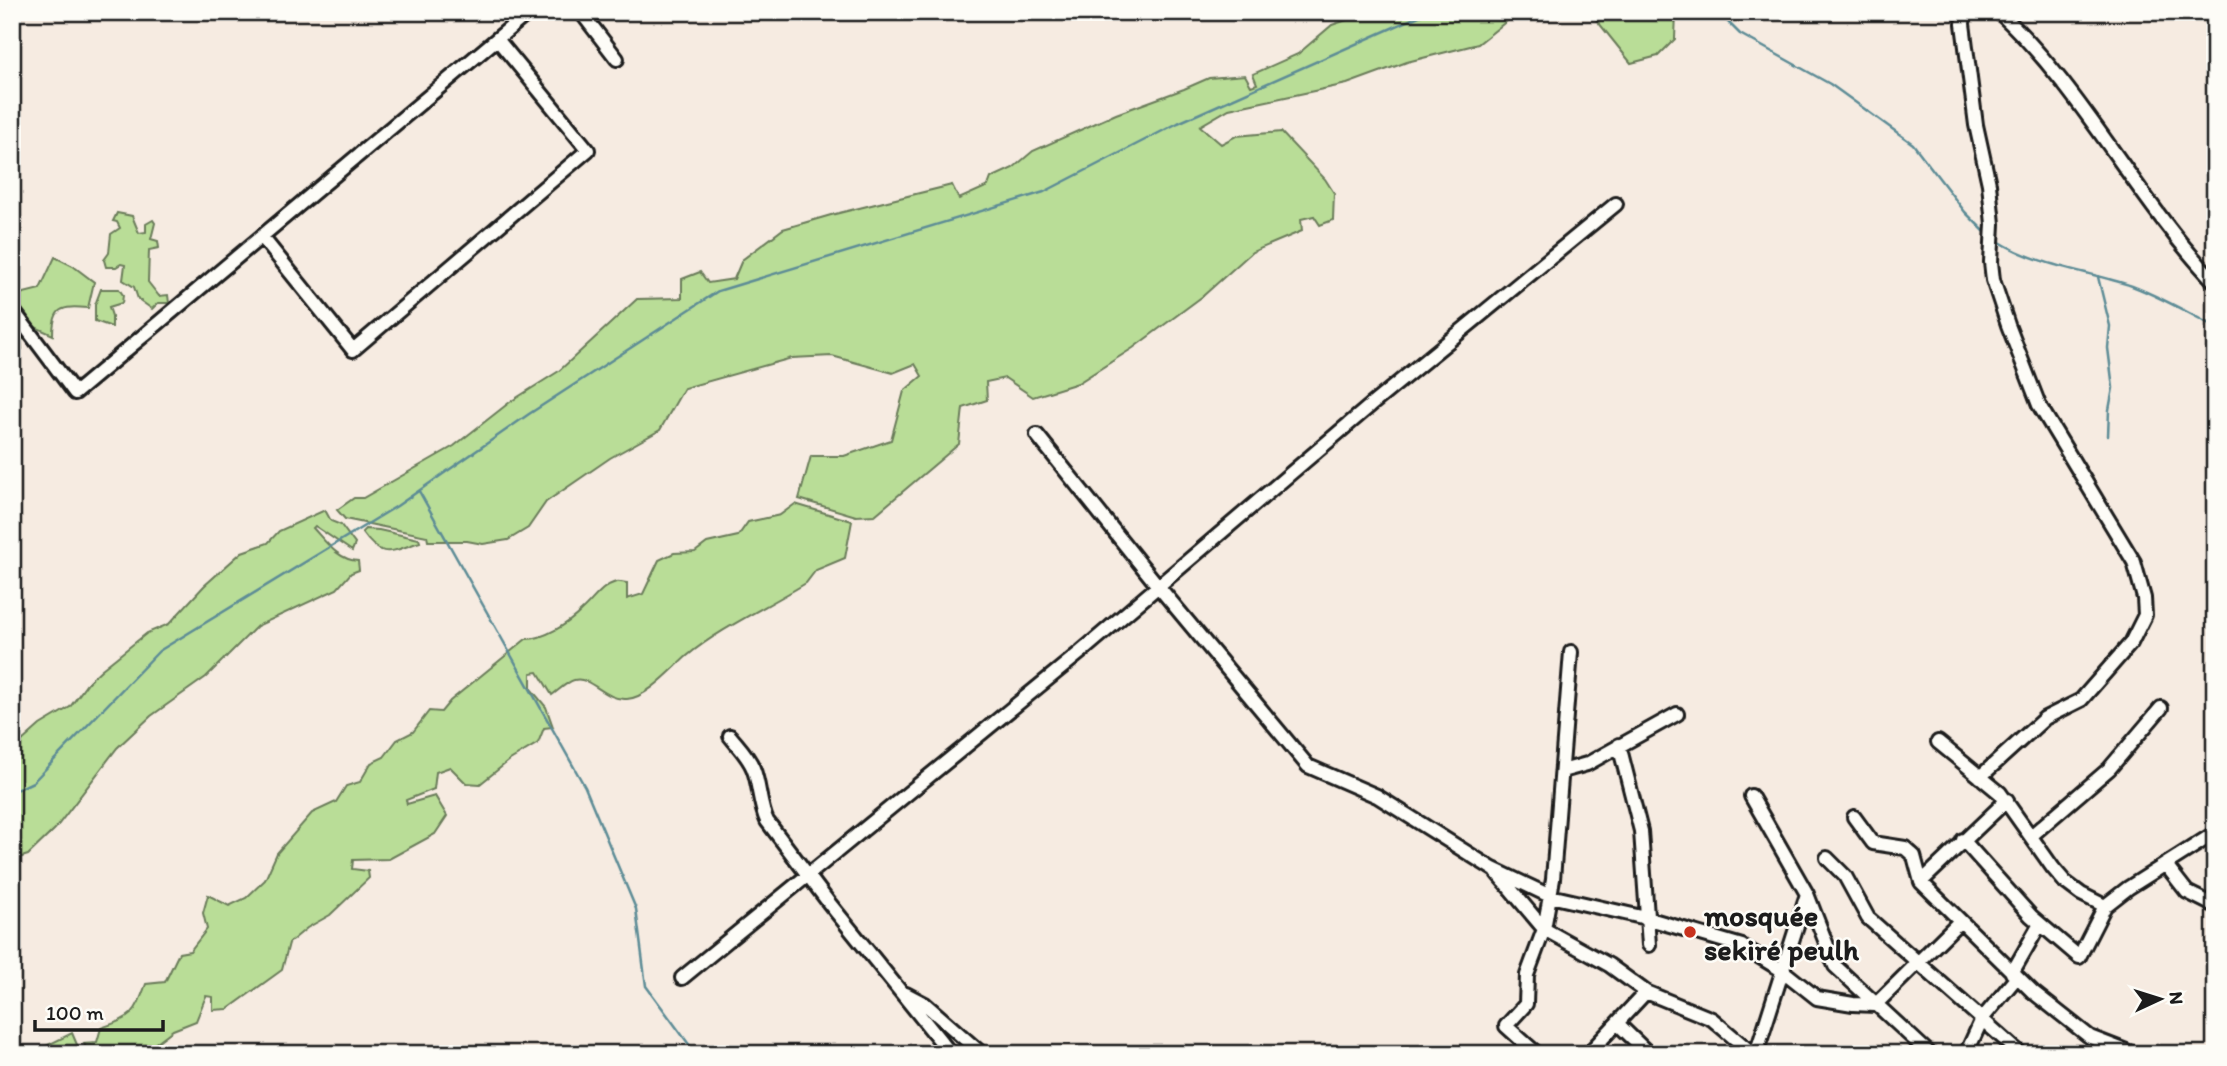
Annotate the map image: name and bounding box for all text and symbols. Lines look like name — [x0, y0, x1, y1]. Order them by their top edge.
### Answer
place label: mosquée sekiré peulh — [1703, 897, 1860, 968]
marker: mosquée sekiré peulh — [1682, 924, 1698, 940]
north arrow — [2126, 964, 2196, 1034]
scale bar — [35, 989, 163, 1033]
text: N — [2165, 991, 2188, 1005]
text: 100 m — [46, 1000, 104, 1025]

